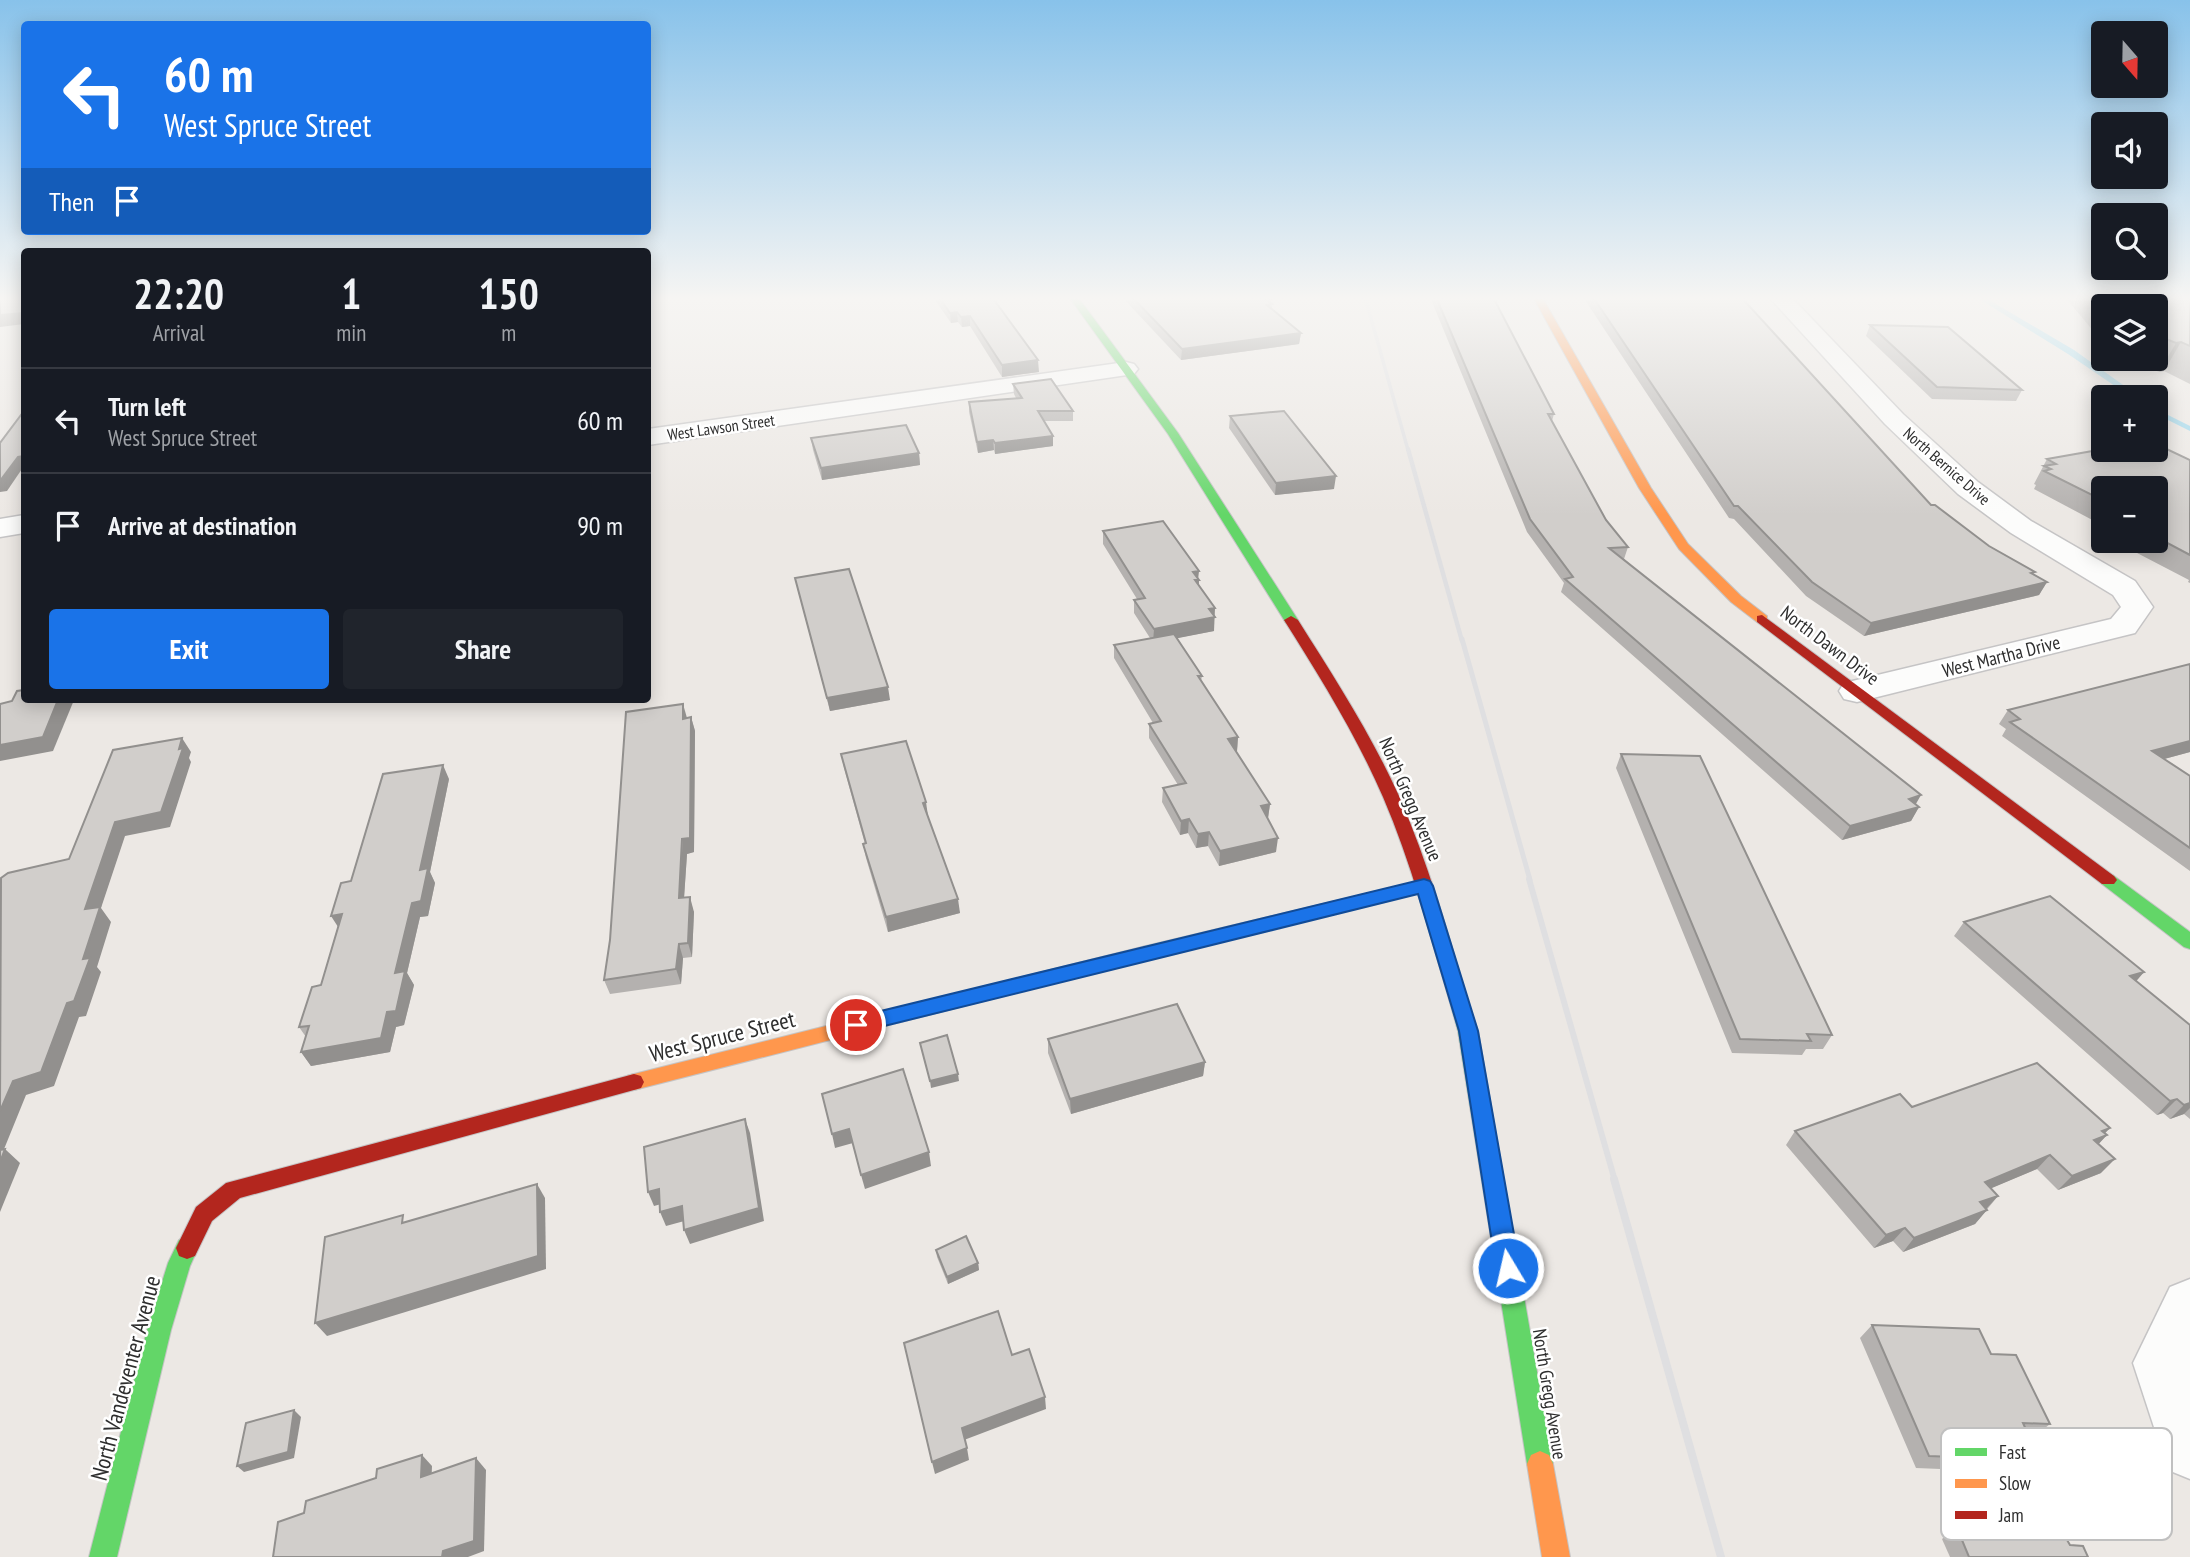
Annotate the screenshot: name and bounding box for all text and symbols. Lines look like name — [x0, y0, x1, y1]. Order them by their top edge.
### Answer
north arrow — [2091, 21, 2168, 98]
map controls — [2091, 21, 2168, 553]
text: 60 m — [164, 42, 253, 106]
icon: left — [49, 49, 140, 140]
text: West Spruce Street — [164, 104, 371, 146]
button: sound — [2091, 112, 2168, 189]
icon: arrive — [108, 182, 146, 220]
text: Then — [49, 185, 94, 218]
button: search — [2091, 203, 2168, 280]
text: 22:20 — [133, 266, 224, 321]
text: 1 — [341, 266, 361, 321]
text: 150 — [479, 266, 539, 321]
button: layers — [2091, 294, 2168, 371]
text: Arrival — [153, 318, 205, 347]
text: min — [336, 318, 366, 347]
text: m — [501, 318, 516, 347]
button: + — [2091, 385, 2168, 462]
text: Turn left — [108, 390, 186, 423]
icon: left — [49, 402, 87, 440]
text: 60 m — [577, 404, 623, 437]
street label: West Lawson Street — [666, 409, 777, 444]
text: West Spruce Street — [108, 423, 257, 452]
street label: North Bernice Drive — [1899, 423, 1995, 509]
button: − — [2091, 476, 2168, 553]
icon: arrive — [49, 507, 87, 545]
text: Arrive at destination — [108, 509, 297, 542]
text: 90 m — [577, 509, 623, 542]
street label: North Dawn Drive — [1776, 600, 1884, 690]
button: Exit — [49, 609, 329, 689]
button: Share — [343, 609, 623, 689]
street label: West Martha Drive — [1940, 630, 2063, 682]
street label: North Gregg Avenue — [1374, 734, 1448, 865]
pin — [826, 995, 886, 1055]
street label: West Spruce Street — [646, 1004, 798, 1068]
icon: arrive — [837, 1006, 875, 1044]
position arrow — [1471, 1231, 1545, 1305]
street label: North Vandeventer Avenue — [84, 1272, 166, 1484]
street label: North Gregg Avenue — [1528, 1327, 1572, 1461]
legend — [1941, 1428, 2172, 1540]
text: Fast — [1999, 1440, 2027, 1464]
text: Slow — [1999, 1471, 2032, 1495]
text: Jam — [1998, 1503, 2024, 1527]

